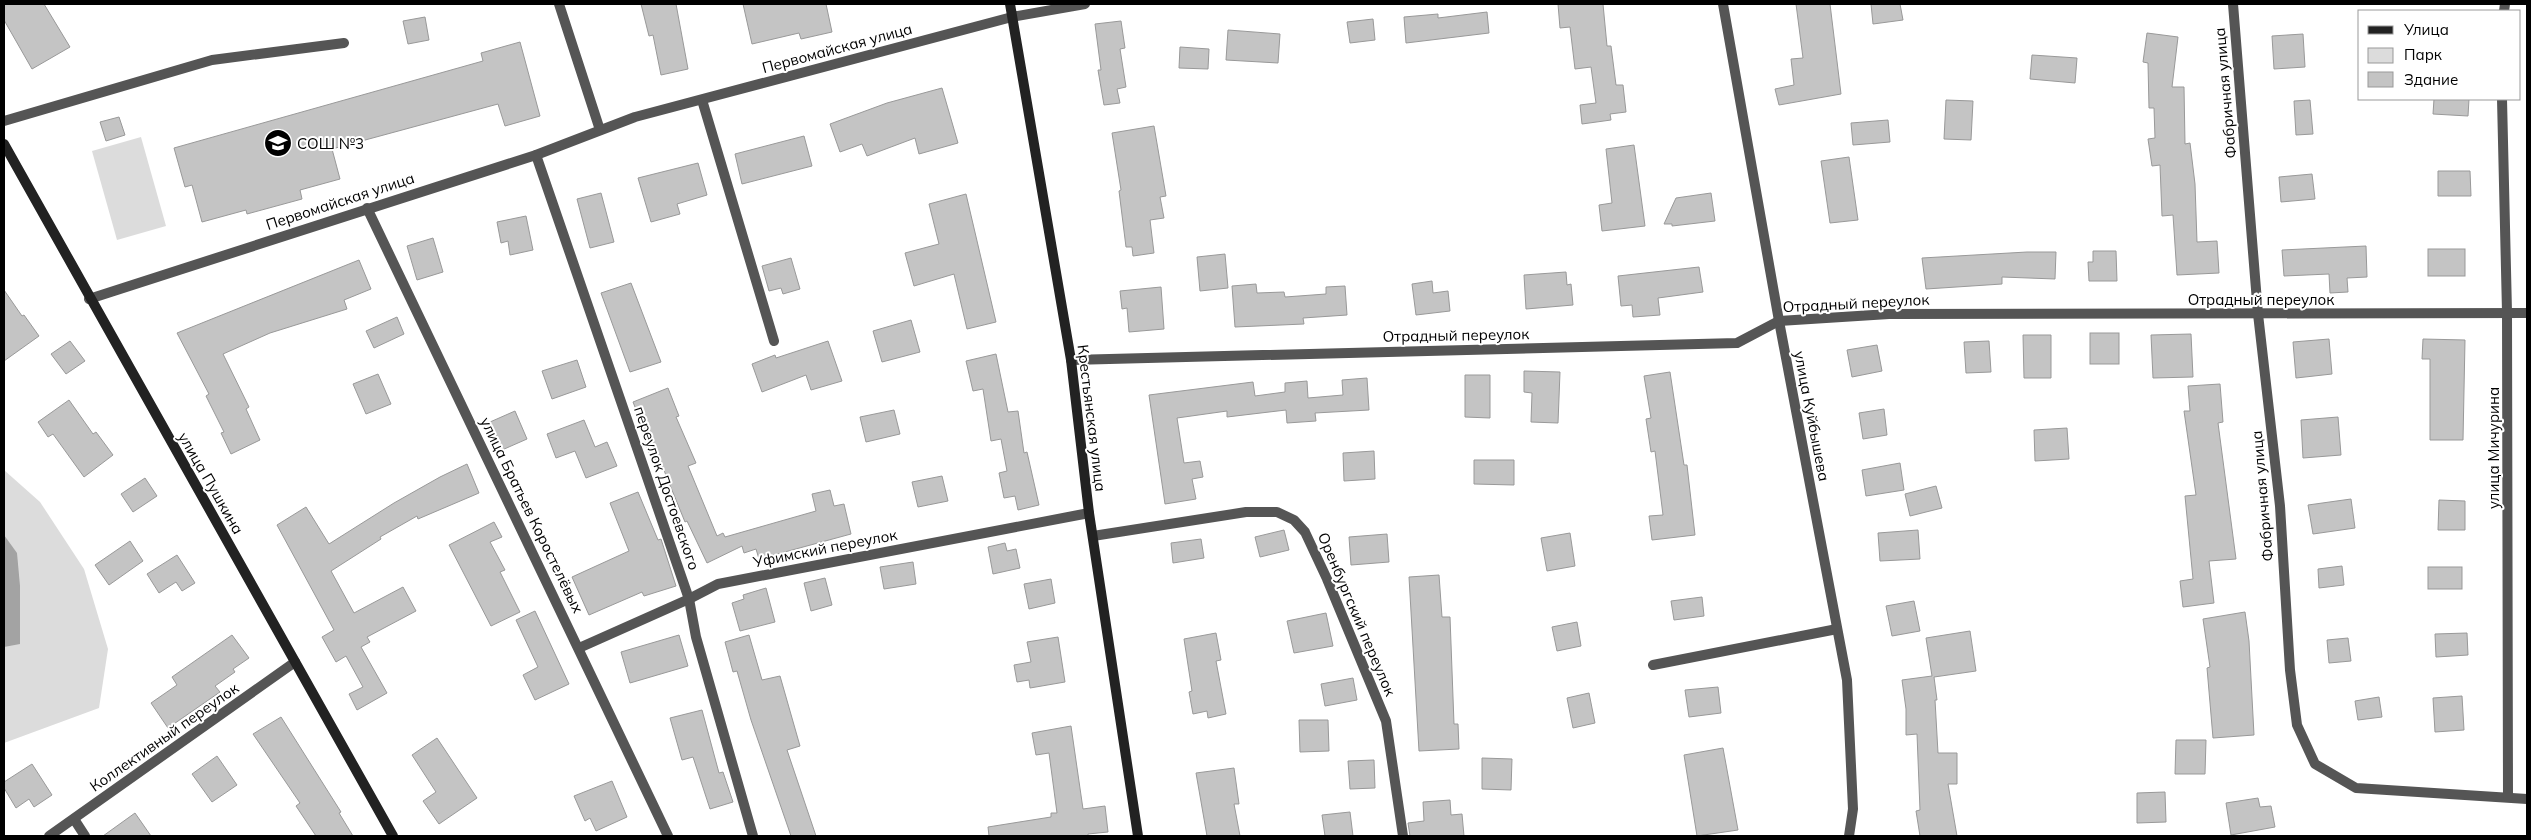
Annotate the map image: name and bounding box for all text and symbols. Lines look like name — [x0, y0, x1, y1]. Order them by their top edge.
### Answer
legend — [2358, 10, 2521, 100]
street label: Первомайская улица — [760, 19, 914, 77]
text: Улица — [2403, 20, 2449, 39]
street label: Фабричная улица — [2210, 27, 2240, 159]
text: Парк — [2404, 45, 2443, 64]
text: Здание — [2404, 70, 2458, 89]
school or university icon: СОШ №3 — [263, 128, 293, 158]
place label: СОШ №3 — [297, 134, 364, 153]
street label: Первомайская улица — [263, 168, 417, 234]
street label: Отрадный переулок — [1782, 290, 1931, 316]
street label: Отрадный переулок — [2188, 290, 2335, 309]
street label: Отрадный переулок — [1383, 324, 1530, 346]
street label: Крестьянская улица — [1074, 343, 1110, 493]
street label: улица Куйбышева — [1790, 349, 1834, 483]
street label: улица Мичурина — [2484, 387, 2503, 509]
street label: переулок Достоевского — [630, 404, 704, 572]
street label: улица Братьев Коростелёвых — [476, 414, 588, 616]
street label: улица Пушкина — [174, 429, 248, 537]
street label: Фабричная улица — [2247, 430, 2277, 562]
street label: Уфимский переулок — [750, 525, 900, 571]
street label: Оренбургский переулок — [1314, 529, 1400, 699]
street label: Коллективный переулок — [86, 678, 243, 796]

